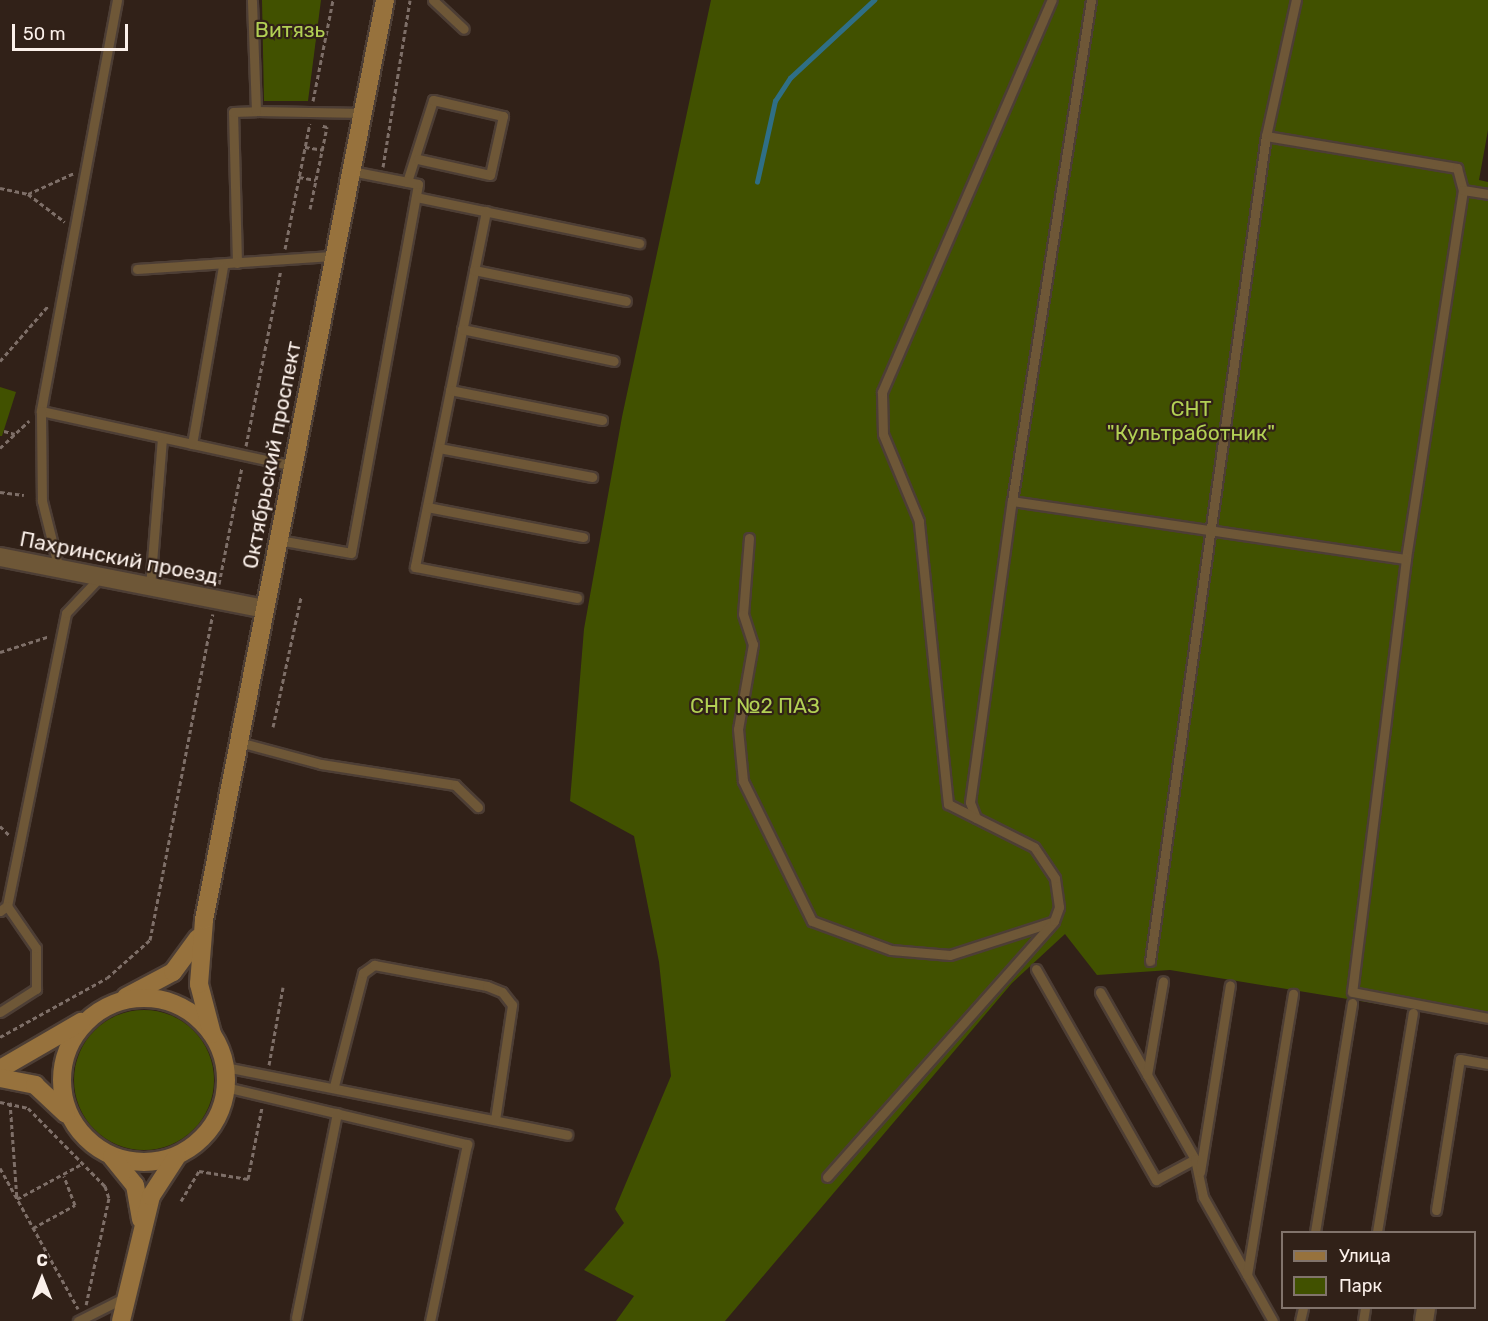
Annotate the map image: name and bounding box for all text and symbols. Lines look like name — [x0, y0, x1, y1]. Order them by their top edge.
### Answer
scale bar — [15, 12, 130, 50]
park label: Витязь — [255, 17, 325, 43]
text: 50 m — [23, 23, 66, 45]
street label: Октябрьский проспект — [238, 339, 306, 571]
park label: СНТ "Культработник" — [1107, 396, 1275, 446]
street label: Пахринский проезд — [18, 526, 220, 590]
park label: СНТ №2 ПАЗ — [690, 693, 820, 719]
legend — [1281, 1231, 1476, 1309]
text: Улица — [1339, 1245, 1391, 1267]
north arrow — [12, 1249, 72, 1309]
text: С — [36, 1251, 48, 1270]
text: Парк — [1339, 1275, 1382, 1297]

